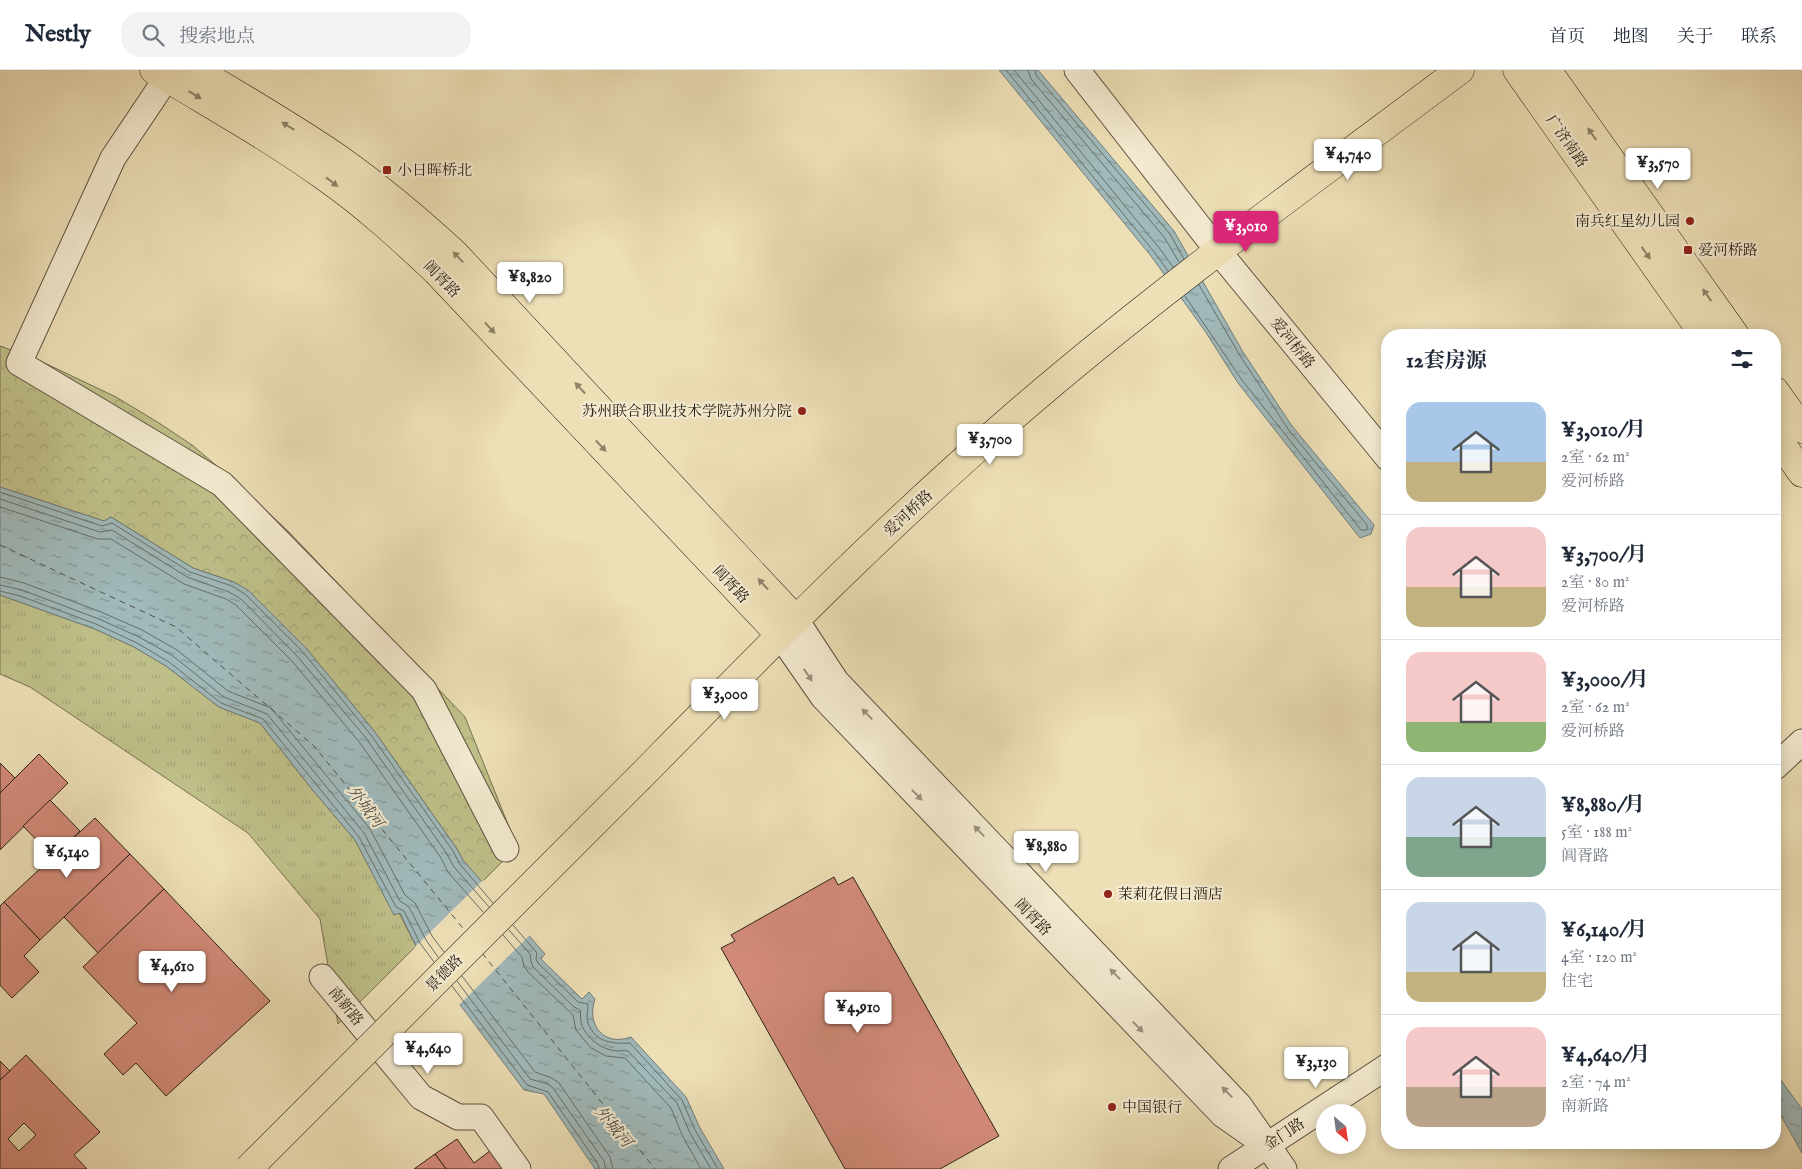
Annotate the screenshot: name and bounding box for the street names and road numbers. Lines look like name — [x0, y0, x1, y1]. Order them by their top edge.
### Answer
street label: 广济南路 — [1542, 111, 1592, 171]
street label: 阊胥路 — [419, 257, 464, 302]
street label: 爱河桥路 — [1266, 314, 1319, 373]
street label: 爱河桥路 — [880, 486, 937, 541]
street label: 阊胥路 — [708, 561, 753, 607]
street label: 阊胥路 — [1010, 895, 1055, 940]
street label: 景德路 — [422, 951, 467, 996]
street label: 南新路 — [324, 983, 367, 1030]
street label: 金门路 — [1260, 1114, 1308, 1155]

